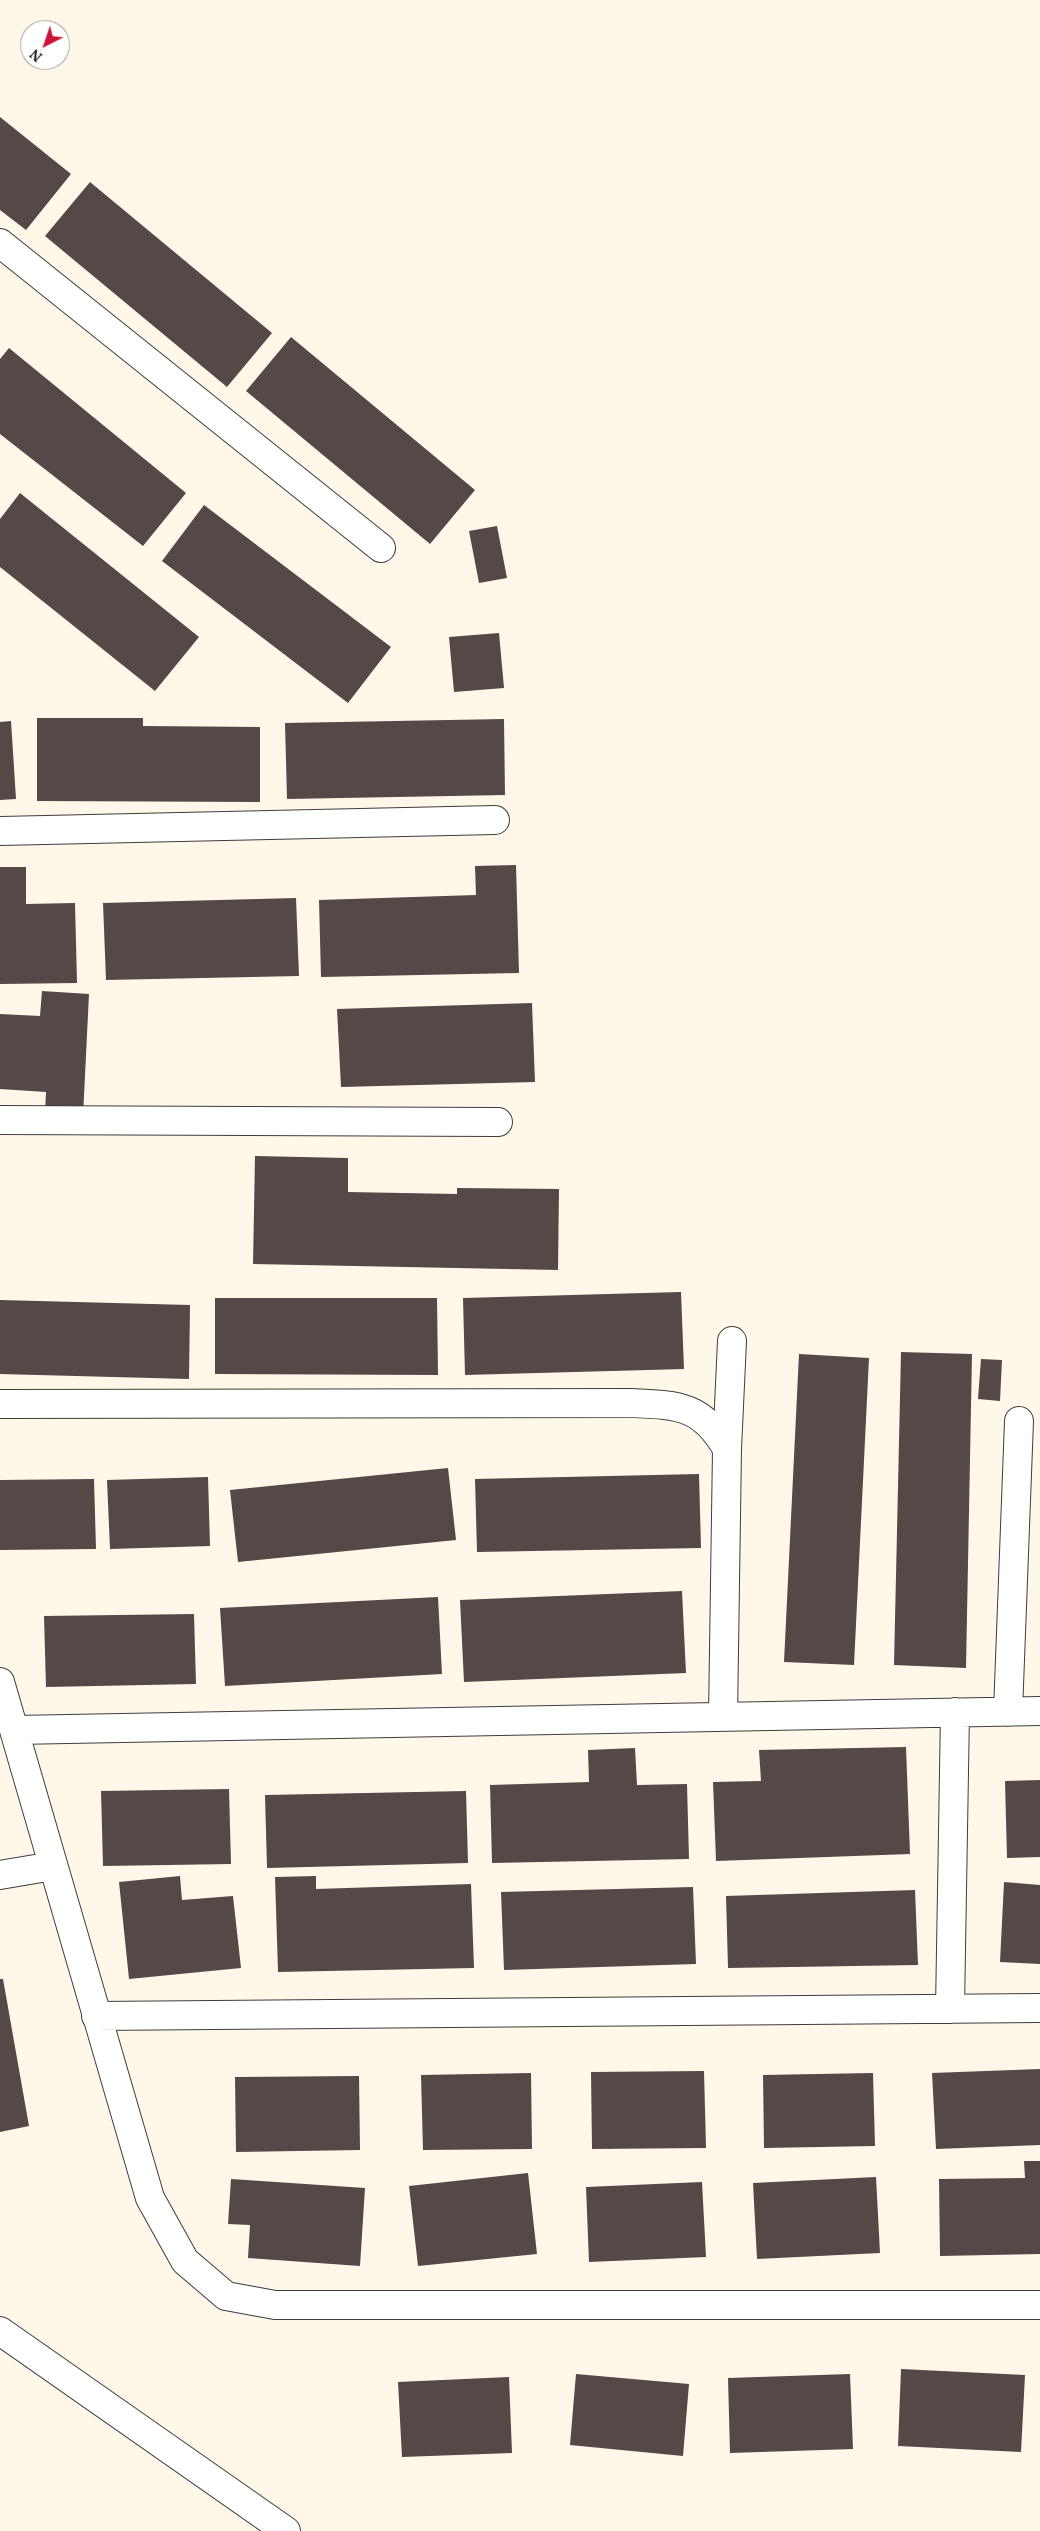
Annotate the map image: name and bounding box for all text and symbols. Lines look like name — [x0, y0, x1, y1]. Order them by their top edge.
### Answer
north arrow — [20, 20, 70, 70]
text: N — [25, 45, 46, 67]

